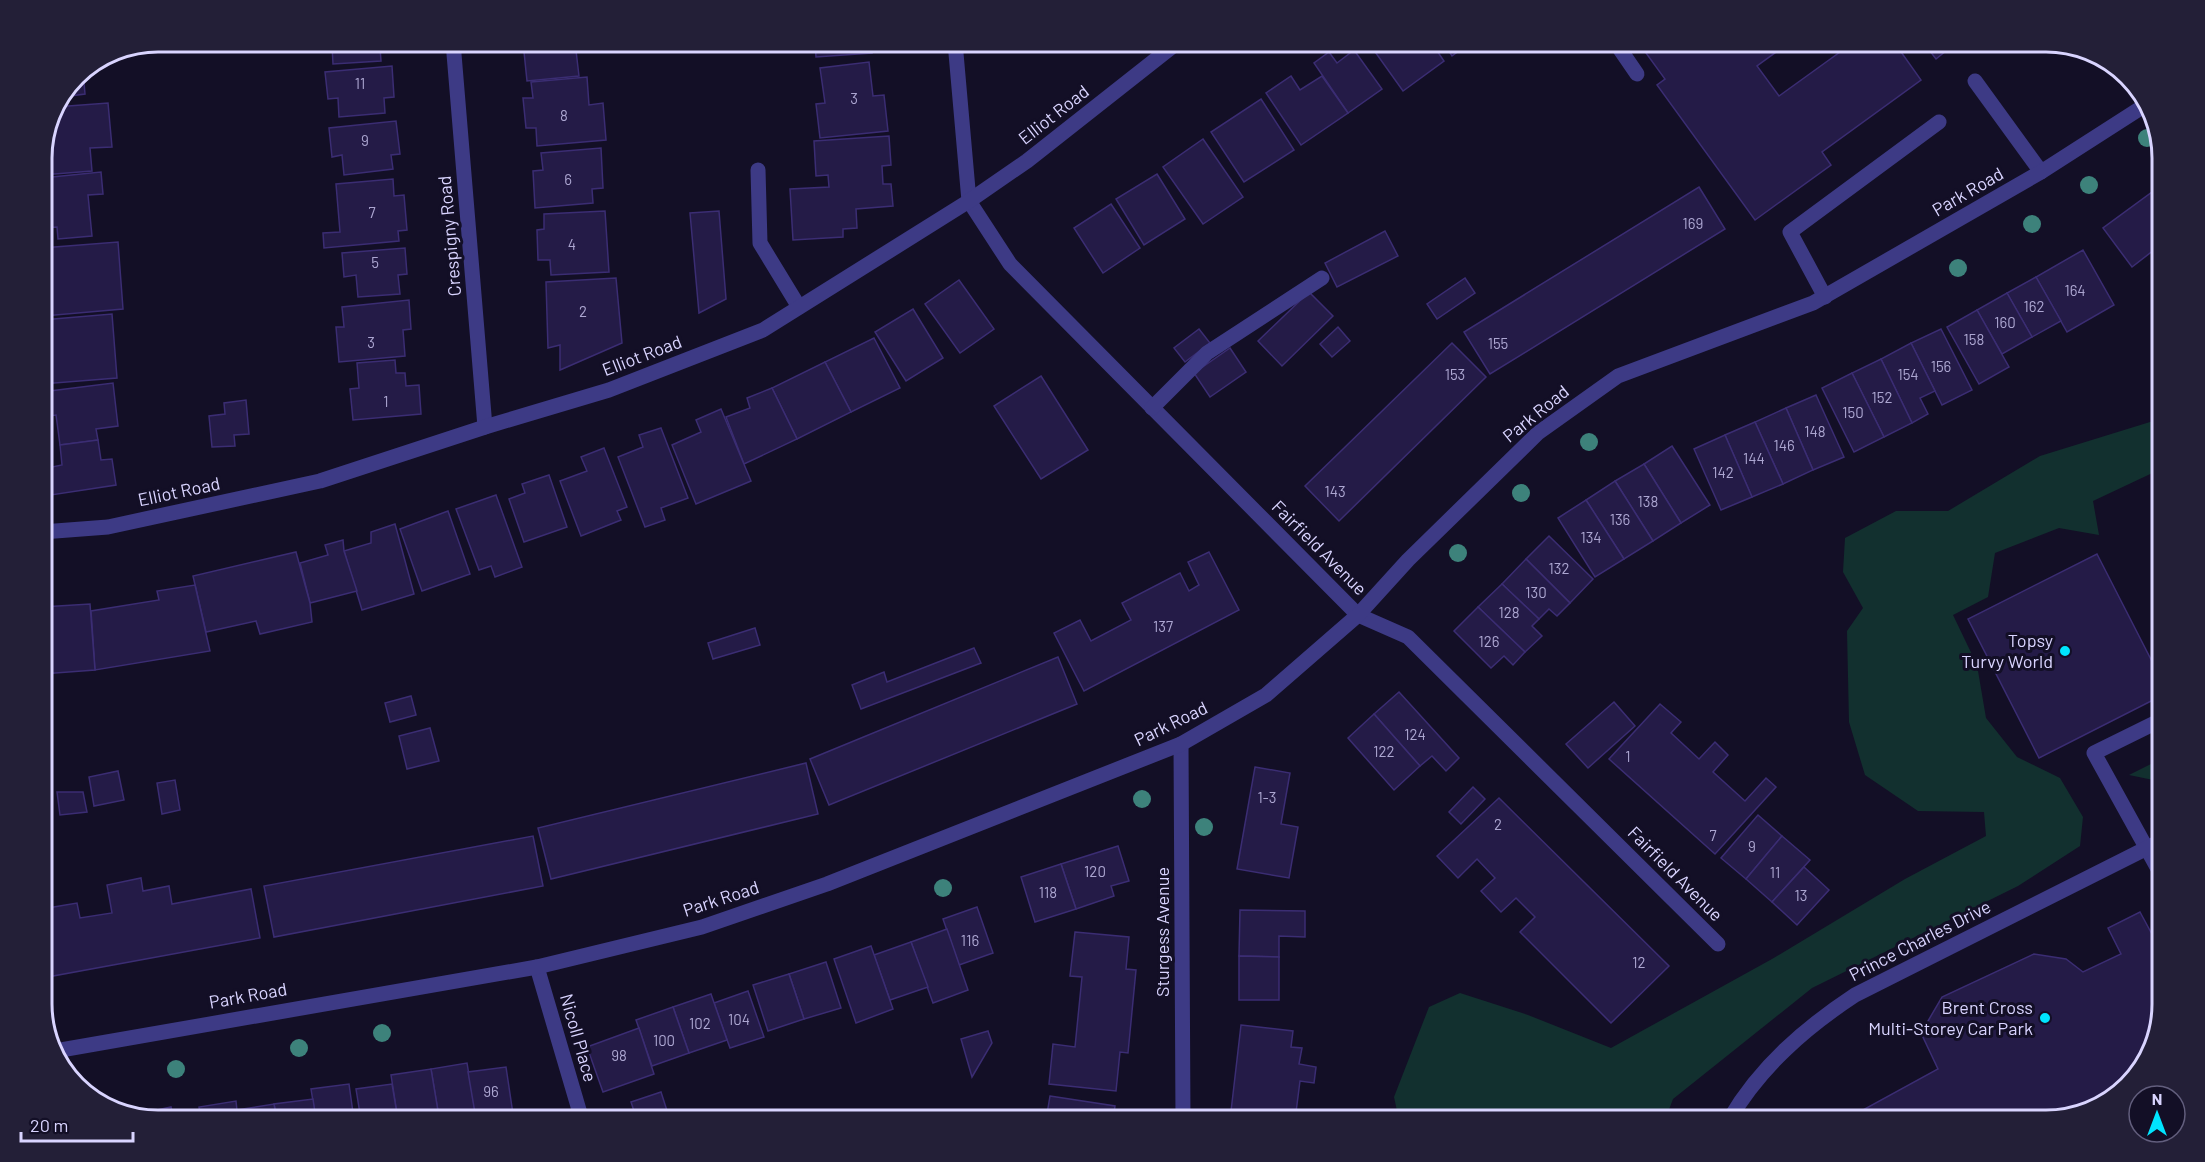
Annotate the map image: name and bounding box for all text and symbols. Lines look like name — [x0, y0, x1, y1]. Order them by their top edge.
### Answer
house number: 11 — [355, 74, 365, 92]
street label: Elliot Road — [1014, 80, 1093, 149]
house number: 3 — [850, 89, 858, 107]
house number: 8 — [560, 106, 568, 124]
house number: 9 — [361, 131, 369, 149]
street label: Park Road — [1928, 162, 2007, 220]
house number: 6 — [564, 170, 572, 188]
street label: Crespigny Road — [433, 175, 465, 297]
house number: 7 — [368, 203, 376, 221]
house number: 169 — [1683, 214, 1703, 232]
house number: 4 — [568, 235, 576, 253]
house number: 5 — [371, 253, 379, 271]
house number: 164 — [2064, 281, 2086, 299]
house number: 162 — [2023, 297, 2045, 315]
house number: 2 — [579, 302, 587, 320]
house number: 160 — [1994, 313, 2016, 331]
street label: Elliot Road — [599, 330, 685, 380]
house number: 158 — [1964, 330, 1984, 348]
house number: 3 — [367, 333, 375, 351]
house number: 155 — [1488, 334, 1508, 352]
house number: 156 — [1931, 357, 1951, 375]
house number: 153 — [1445, 365, 1465, 383]
house number: 154 — [1897, 365, 1919, 383]
street label: Park Road — [1498, 380, 1573, 447]
house number: 152 — [1871, 388, 1893, 406]
house number: 1 — [383, 392, 389, 410]
house number: 150 — [1842, 403, 1864, 421]
house number: 148 — [1804, 422, 1826, 440]
house number: 146 — [1773, 436, 1795, 454]
house number: 144 — [1743, 449, 1765, 467]
house number: 142 — [1712, 463, 1734, 481]
street label: Elliot Road — [136, 472, 222, 510]
house number: 143 — [1324, 482, 1346, 500]
house number: 138 — [1638, 492, 1658, 510]
street label: Fairfield Avenue — [1268, 495, 1372, 599]
house number: 136 — [1610, 510, 1630, 528]
house number: 134 — [1580, 528, 1602, 546]
house number: 132 — [1548, 559, 1570, 577]
house number: 130 — [1525, 583, 1547, 601]
house number: 128 — [1498, 603, 1520, 621]
house number: 137 — [1153, 617, 1173, 635]
place label: Topsy Turvy World — [1961, 629, 2053, 672]
house number: 126 — [1478, 632, 1500, 650]
marker: Topsy Turvy World — [2058, 644, 2072, 658]
street label: Park Road — [1130, 696, 1211, 750]
house number: 124 — [1404, 725, 1426, 743]
house number: 122 — [1373, 742, 1395, 760]
house number: 1 — [1625, 747, 1631, 765]
house number: 1-3 — [1258, 788, 1276, 806]
house number: 2 — [1494, 815, 1502, 833]
street label: Fairfield Avenue — [1624, 821, 1728, 925]
house number: 7 — [1709, 826, 1717, 844]
house number: 9 — [1748, 837, 1756, 855]
house number: 120 — [1084, 862, 1106, 880]
house number: 11 — [1770, 863, 1780, 881]
street label: Sturgess Avenue — [1151, 867, 1173, 997]
street label: Park Road — [680, 875, 762, 921]
house number: 118 — [1039, 883, 1057, 901]
house number: 13 — [1795, 886, 1807, 904]
street label: Prince Charles Drive — [1845, 895, 1994, 985]
house number: 116 — [961, 931, 979, 949]
house number: 12 — [1632, 953, 1646, 971]
street label: Park Road — [207, 977, 289, 1013]
street label: Nicoll Place — [556, 991, 602, 1084]
place label: Brent Cross Multi-Storey Car Park — [1868, 996, 2033, 1039]
house number: 104 — [728, 1010, 750, 1028]
marker: Brent Cross Multi-Storey Car Park — [2038, 1011, 2052, 1025]
house number: 102 — [689, 1014, 711, 1032]
house number: 100 — [653, 1031, 675, 1049]
house number: 98 — [611, 1046, 627, 1064]
house number: 96 — [483, 1082, 499, 1100]
north arrow — [2127, 1084, 2187, 1144]
text: N — [2152, 1089, 2162, 1108]
scale bar — [21, 1105, 134, 1143]
text: 20 m — [30, 1114, 68, 1136]

